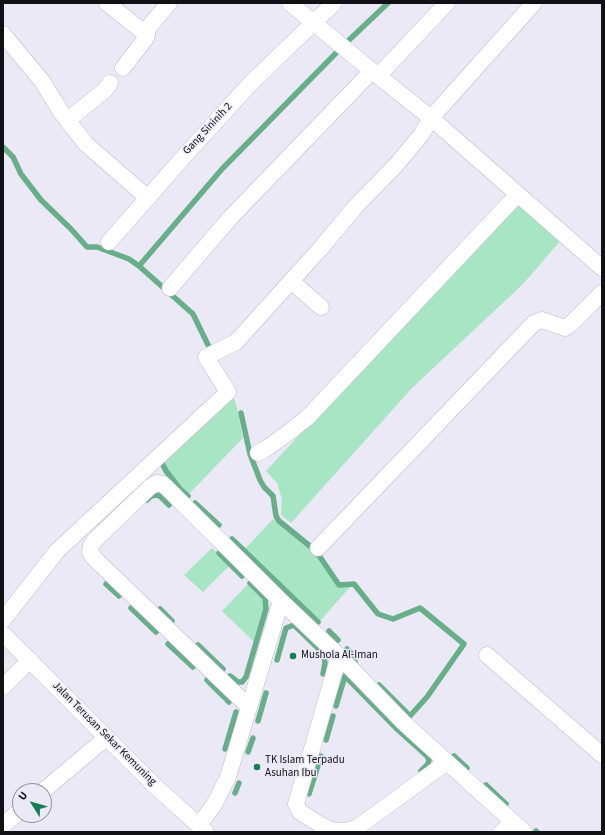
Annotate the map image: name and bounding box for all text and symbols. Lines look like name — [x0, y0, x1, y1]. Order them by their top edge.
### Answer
street label: Gang Sininih 2 — [181, 100, 235, 158]
place label: Mushola Al-Iman — [301, 649, 378, 663]
marker: Mushola Al-Iman — [288, 651, 298, 661]
street label: Jalan Terusan Sekar Kemuning — [49, 679, 159, 789]
place label: TK Islam Terpadu Asuhan Ibu — [265, 754, 345, 780]
marker: TK Islam Terpadu Asuhan Ibu — [252, 762, 262, 772]
north arrow — [12, 783, 52, 823]
text: U — [15, 789, 31, 804]

